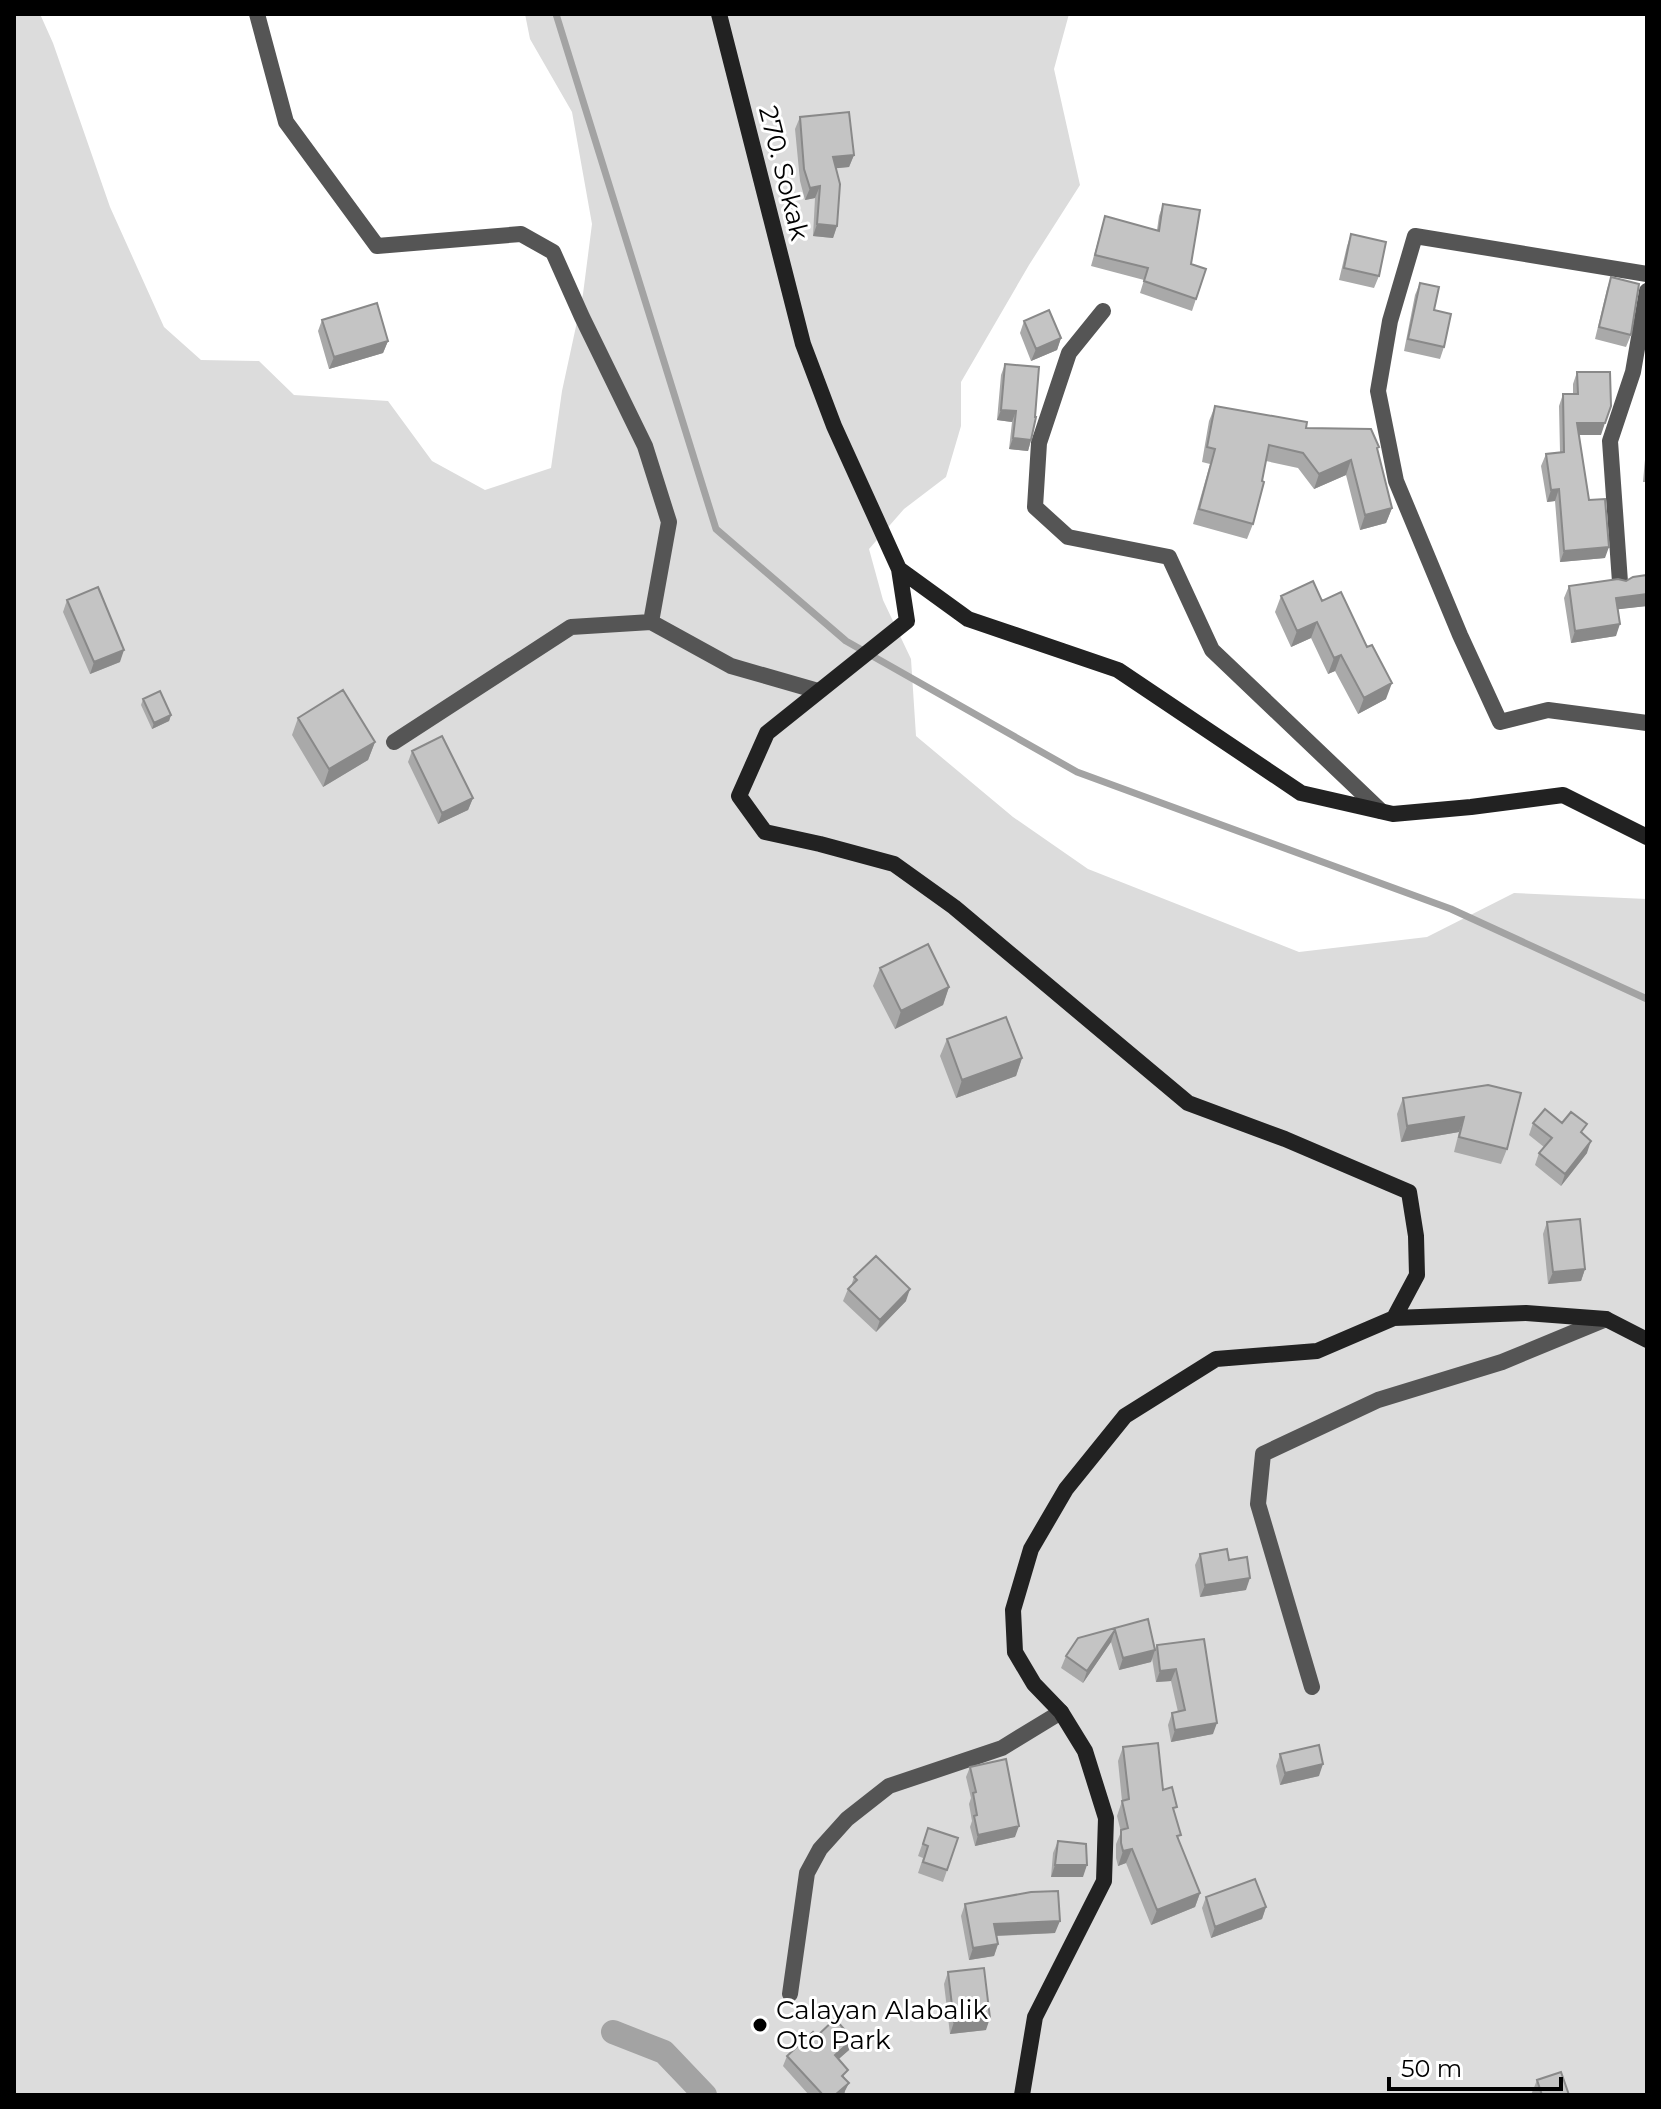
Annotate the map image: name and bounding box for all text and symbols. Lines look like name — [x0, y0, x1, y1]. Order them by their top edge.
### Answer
street label: 270. Sokak — [752, 103, 816, 244]
place label: Calayan Alabalik Oto Park — [776, 1994, 989, 2056]
marker: Calayan Alabalik Oto Park — [751, 2016, 769, 2034]
scale bar — [1389, 2041, 1561, 2091]
text: 50 m — [1401, 2054, 1462, 2083]

